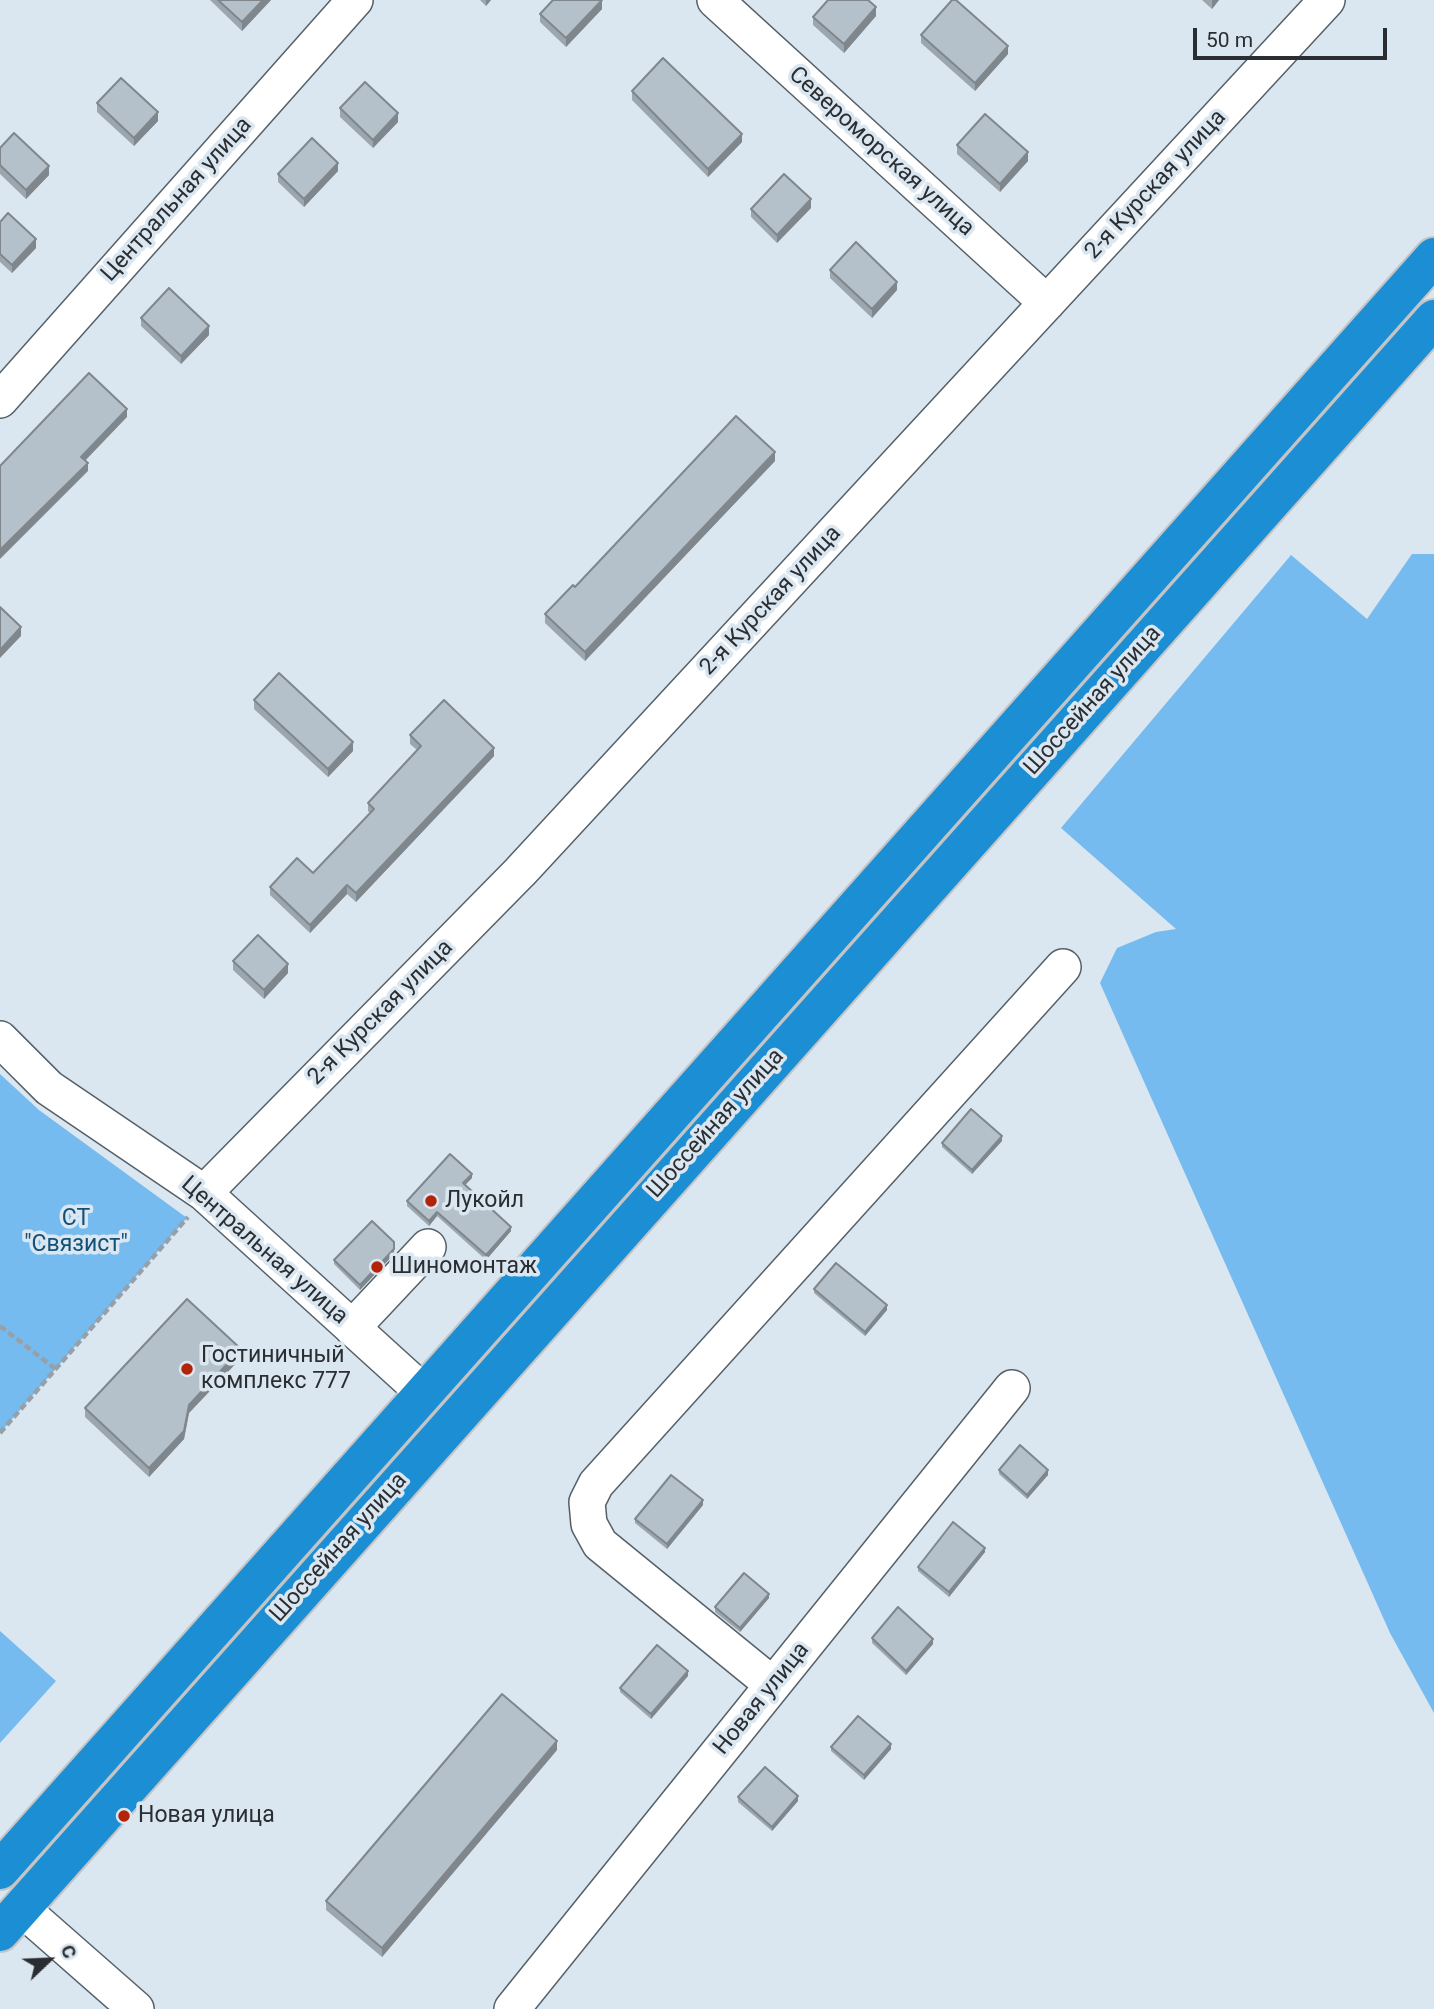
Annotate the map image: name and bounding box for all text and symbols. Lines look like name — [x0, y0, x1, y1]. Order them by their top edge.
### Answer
scale bar — [1196, 14, 1390, 58]
text: 50 m — [1206, 28, 1253, 52]
street label: Североморская улица — [783, 61, 979, 243]
street label: 2-я Курская улица — [1080, 105, 1232, 265]
street label: Центральная улица — [96, 112, 258, 288]
street label: 2-я Курская улица — [695, 521, 847, 681]
street label: Шоссейная улица — [1019, 621, 1167, 781]
street label: 2-я Курская улица — [303, 935, 459, 1091]
street label: Шоссейная улица — [642, 1044, 790, 1204]
street label: Центральная улица — [175, 1171, 353, 1331]
place label: Лукойл — [445, 1187, 524, 1215]
marker: Лукойл — [423, 1193, 439, 1209]
park label: СТ "Связист" — [24, 1205, 128, 1259]
place label: Шиномонтаж — [391, 1253, 537, 1281]
marker: Шиномонтаж — [369, 1259, 385, 1275]
place label: Гостиничный комплекс 777 — [201, 1342, 351, 1396]
marker: Гостиничный комплекс 777 — [179, 1361, 195, 1377]
street label: Шоссейная улица — [265, 1468, 413, 1628]
street label: Новая улица — [708, 1637, 816, 1761]
place label: Новая улица — [138, 1802, 275, 1830]
marker: Новая улица — [116, 1808, 132, 1824]
north arrow — [14, 1925, 84, 1995]
text: С — [56, 1941, 82, 1962]

